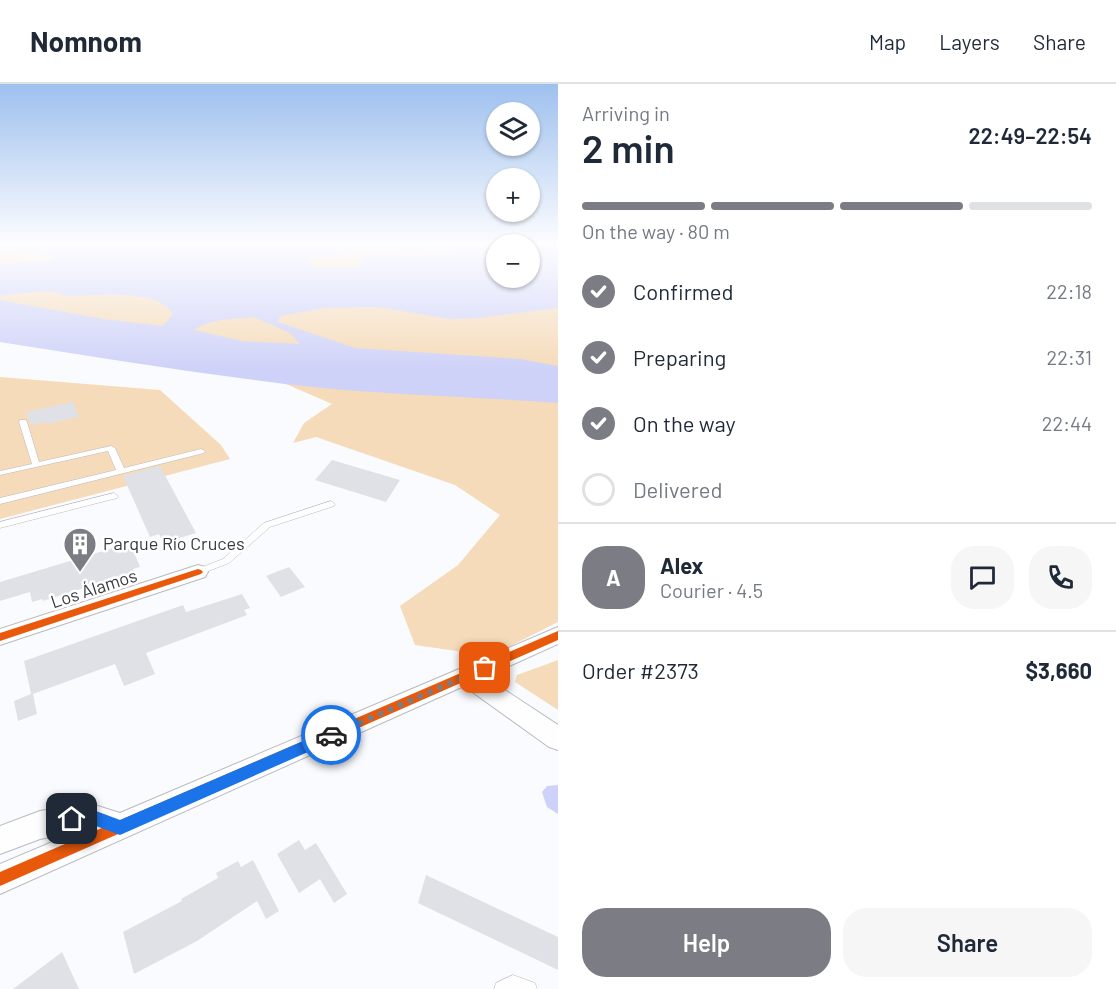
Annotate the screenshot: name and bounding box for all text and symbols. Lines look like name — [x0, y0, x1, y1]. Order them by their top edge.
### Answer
text: Nomnom — [30, 24, 142, 58]
text: Map — [869, 29, 906, 54]
text: Layers — [939, 29, 1000, 54]
text: Share — [1033, 29, 1086, 54]
text: Arriving in — [582, 101, 670, 125]
map controls — [486, 102, 540, 288]
button: layers — [486, 102, 540, 156]
text: 22:49–22:54 — [969, 122, 1092, 148]
text: 2 min — [582, 124, 675, 171]
button: + — [486, 168, 540, 222]
text: On the way · 80 m — [582, 219, 730, 243]
button: − — [486, 234, 540, 288]
icon: check — [582, 275, 615, 308]
text: Confirmed — [633, 278, 733, 304]
text: 22:18 — [1046, 279, 1092, 303]
icon: check — [582, 341, 615, 374]
text: Preparing — [633, 344, 726, 370]
text: 22:31 — [1047, 345, 1092, 369]
icon: check — [582, 407, 615, 440]
text: On the way — [633, 410, 736, 436]
text: 22:44 — [1042, 411, 1092, 435]
text: Delivered — [633, 476, 722, 502]
building icon: Parque Río Cruces — [62, 526, 98, 573]
place label: Parque Río Cruces — [103, 532, 245, 554]
button: chat — [951, 546, 1014, 609]
button: phone — [1029, 546, 1092, 609]
text: Alex — [660, 552, 703, 578]
street label: Los Álamos — [48, 564, 140, 612]
text: A — [606, 564, 621, 590]
text: Courier · 4.5 — [660, 578, 763, 602]
pin — [459, 642, 510, 693]
icon: bag — [468, 651, 501, 684]
text: Order #2373 — [582, 657, 699, 683]
text: $3,660 — [1026, 657, 1092, 683]
courier — [301, 705, 361, 765]
icon: car — [315, 719, 348, 752]
pin — [46, 793, 97, 844]
icon: home — [55, 802, 88, 835]
button: Help — [582, 908, 831, 977]
button: Share — [843, 908, 1092, 977]

